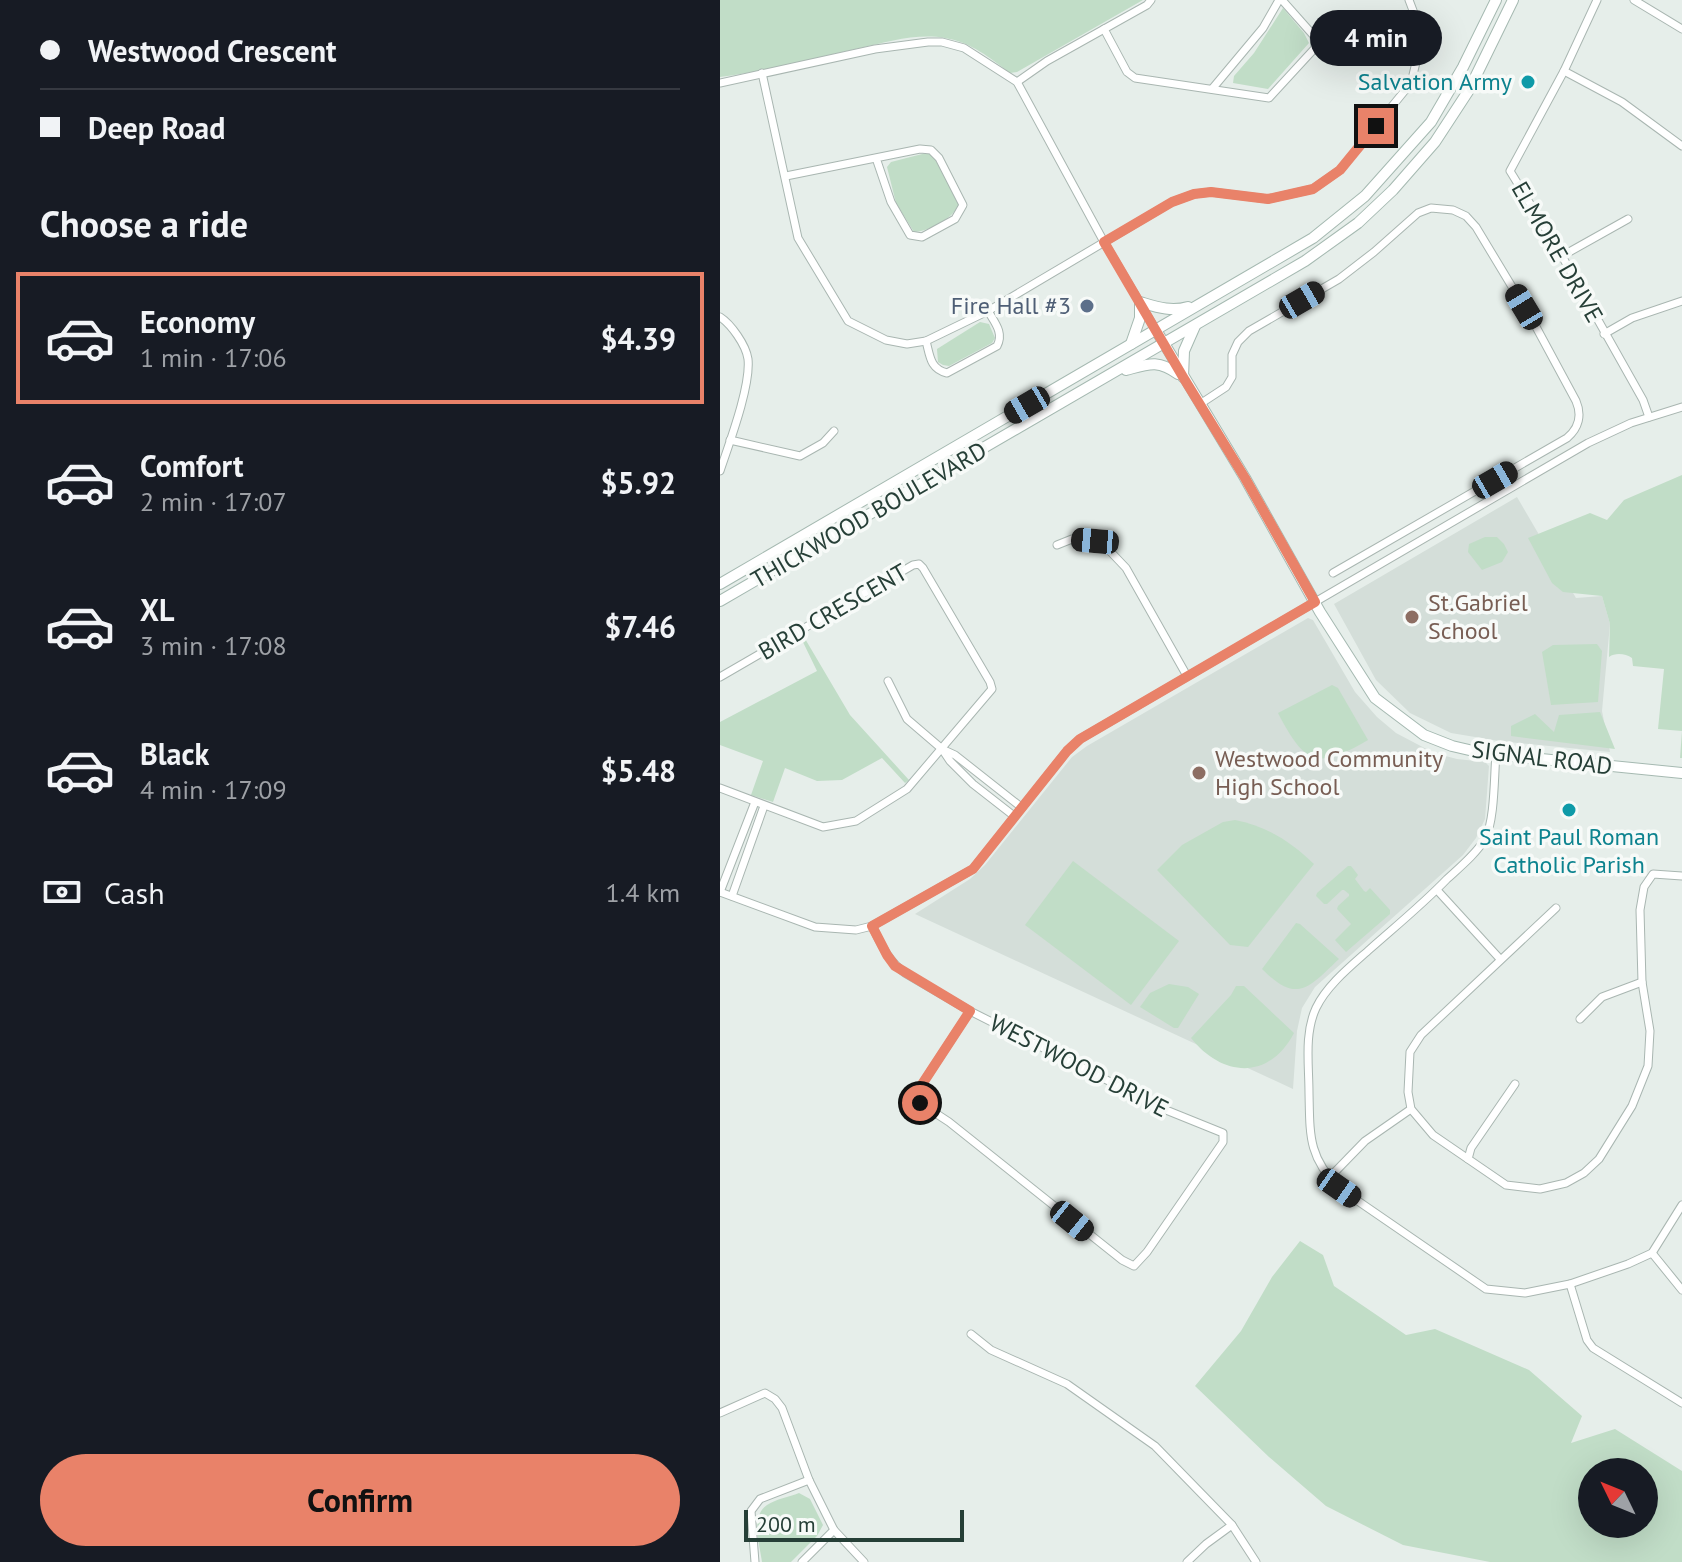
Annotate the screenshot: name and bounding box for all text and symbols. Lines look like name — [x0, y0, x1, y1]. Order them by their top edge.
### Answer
callout: 4 min — [1310, 10, 1442, 66]
text: 4 min — [1344, 21, 1408, 54]
text: Westwood Crescent — [88, 31, 337, 70]
place label: Salvation Army — [1358, 66, 1512, 97]
marker: Salvation Army — [1519, 73, 1537, 91]
text: Deep Road — [88, 108, 225, 147]
route end — [1358, 108, 1394, 144]
street label: ELMORE DRIVE — [1505, 176, 1610, 328]
text: Choose a ride — [40, 200, 248, 247]
car — [1275, 278, 1329, 322]
car — [1501, 280, 1547, 334]
place label: Fire Hall #3 — [951, 290, 1071, 321]
marker: Fire Hall #3 — [1078, 297, 1096, 315]
icon: car — [44, 302, 116, 374]
text: Economy — [140, 302, 255, 341]
text: $4.39 — [601, 319, 676, 358]
text: 1 min · 17:06 — [140, 341, 287, 374]
car — [1000, 383, 1054, 427]
street label: THICKWOOD BOULEVARD — [745, 434, 992, 595]
icon: car — [44, 446, 116, 518]
text: Comfort — [140, 446, 243, 485]
car — [1468, 458, 1522, 502]
text: $5.92 — [601, 463, 676, 502]
text: 2 min · 17:07 — [140, 485, 287, 518]
car — [1070, 527, 1120, 555]
street label: BIRD CRESCENT — [753, 556, 913, 667]
place label: St.Gabriel School — [1428, 587, 1528, 646]
icon: car — [44, 590, 116, 662]
text: XL — [140, 590, 174, 629]
text: $7.46 — [604, 607, 676, 646]
marker: St.Gabriel School — [1403, 608, 1421, 626]
text: 3 min · 17:08 — [140, 629, 287, 662]
icon: car — [44, 734, 116, 806]
text: Black — [140, 734, 209, 773]
street label: SIGNAL ROAD — [1470, 734, 1614, 781]
place label: Westwood Community High School — [1215, 743, 1443, 802]
text: $5.48 — [601, 751, 676, 790]
marker: Westwood Community High School — [1190, 764, 1208, 782]
text: 4 min · 17:09 — [140, 773, 287, 806]
marker: Saint Paul Roman Catholic Parish — [1560, 801, 1578, 819]
place label: Saint Paul Roman Catholic Parish — [1479, 821, 1659, 880]
icon: cash — [40, 870, 84, 914]
text: Cash — [104, 873, 165, 912]
text: 1.4 km — [606, 876, 680, 909]
street label: WESTWOOD DRIVE — [985, 1007, 1174, 1124]
route start — [902, 1085, 938, 1121]
car — [1312, 1164, 1366, 1212]
car — [1046, 1197, 1098, 1245]
button: Confirm — [40, 1454, 680, 1546]
north arrow — [1578, 1458, 1658, 1538]
map controls — [1578, 1458, 1658, 1538]
scale bar — [744, 1506, 964, 1542]
text: 200 m — [756, 1510, 816, 1538]

